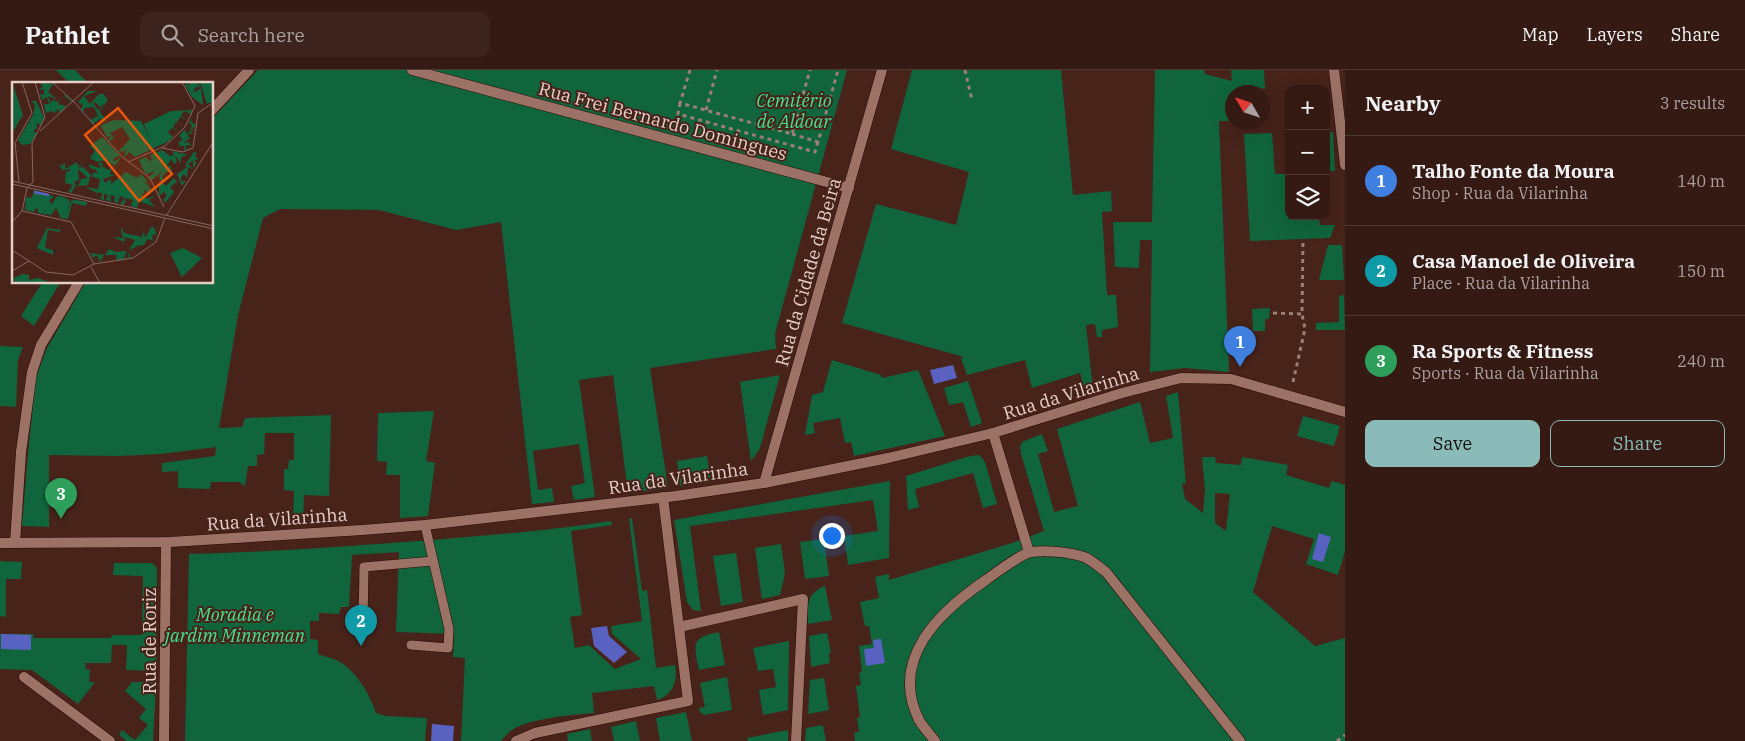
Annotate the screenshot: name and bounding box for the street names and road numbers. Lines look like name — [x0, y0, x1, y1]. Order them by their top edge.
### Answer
street label: Rua Frei Bernardo Domingues — [536, 77, 790, 165]
street label: Rua da Cidade da Beira — [770, 175, 846, 369]
street label: Rua da Vilarinha — [1000, 361, 1142, 425]
street label: Rua da Vilarinha — [607, 457, 749, 499]
street label: Rua da Vilarinha — [206, 503, 348, 535]
street label: Rua de Roriz — [138, 588, 161, 694]

